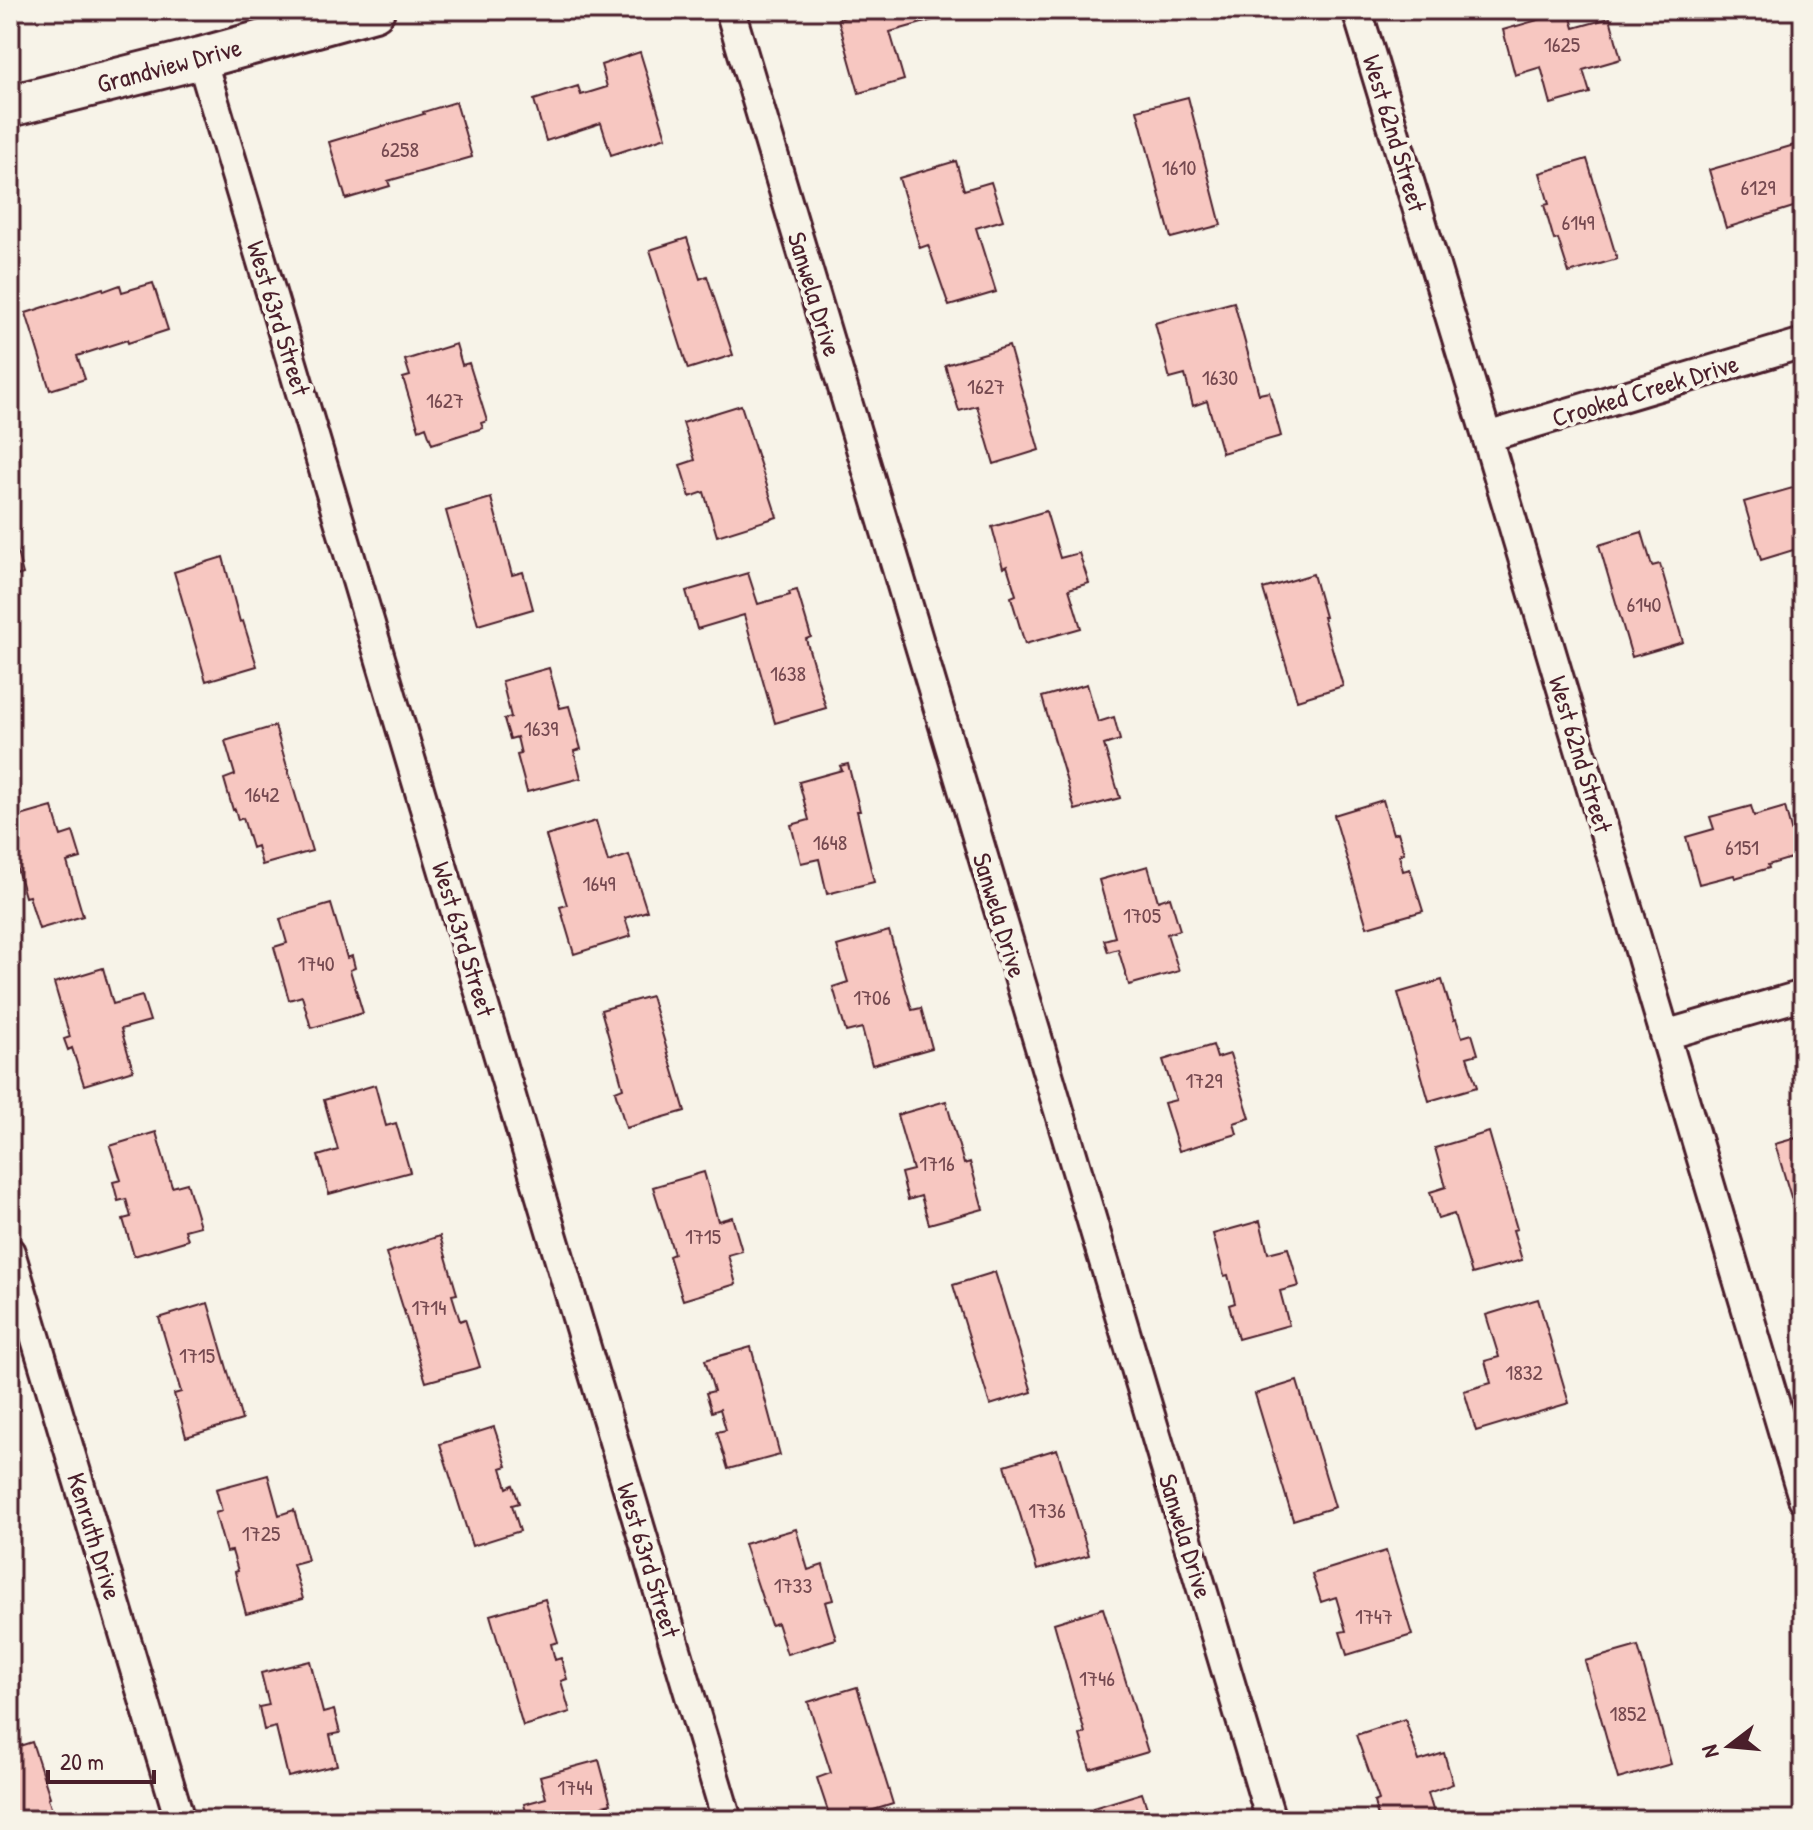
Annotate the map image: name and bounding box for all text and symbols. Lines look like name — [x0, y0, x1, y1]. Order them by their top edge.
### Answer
street label: Grandview Drive — [93, 29, 245, 101]
house number: 1625 — [1544, 29, 1580, 59]
street label: West 62nd Street — [1355, 50, 1436, 217]
house number: 6258 — [381, 134, 419, 164]
house number: 1610 — [1162, 152, 1196, 182]
house number: 6129 — [1740, 172, 1776, 202]
house number: 6149 — [1561, 207, 1595, 237]
street label: Sanwela Drive — [780, 228, 850, 360]
street label: West 63rd Street — [239, 236, 319, 401]
street label: Crooked Creek Drive — [1548, 345, 1742, 435]
house number: 1630 — [1202, 362, 1238, 392]
house number: 1627 — [967, 371, 1005, 401]
house number: 1627 — [426, 385, 464, 415]
house number: 6140 — [1627, 589, 1662, 619]
house number: 1638 — [770, 658, 806, 688]
street label: West 62nd Street — [1541, 671, 1622, 838]
house number: 1639 — [524, 713, 558, 743]
house number: 1642 — [244, 779, 280, 809]
house number: 1648 — [813, 827, 847, 857]
house number: 6151 — [1725, 832, 1759, 862]
street label: Sanwela Drive — [965, 849, 1035, 981]
street label: West 63rd Street — [424, 857, 504, 1022]
house number: 1649 — [582, 868, 616, 898]
house number: 1705 — [1123, 900, 1161, 930]
house number: 1740 — [298, 948, 335, 978]
house number: 1706 — [853, 982, 891, 1012]
house number: 1729 — [1185, 1065, 1223, 1095]
house number: 1716 — [919, 1148, 955, 1178]
house number: 1715 — [685, 1221, 721, 1251]
house number: 1714 — [411, 1292, 447, 1322]
house number: 1715 — [179, 1340, 215, 1370]
house number: 1832 — [1505, 1357, 1544, 1387]
street label: Kenruth Drive — [59, 1468, 131, 1604]
street label: Sanwela Drive — [1151, 1470, 1221, 1602]
street label: West 63rd Street — [609, 1478, 689, 1643]
house number: 1736 — [1028, 1495, 1066, 1525]
house number: 1725 — [242, 1518, 280, 1548]
house number: 1733 — [774, 1570, 812, 1600]
house number: 1747 — [1355, 1601, 1393, 1631]
house number: 1746 — [1079, 1663, 1115, 1693]
house number: 1852 — [1609, 1698, 1647, 1728]
north arrow — [1689, 1706, 1769, 1786]
scale bar — [48, 1734, 154, 1784]
text: N — [1694, 1741, 1726, 1761]
text: 20 m — [60, 1745, 104, 1777]
house number: 1744 — [557, 1772, 593, 1802]

